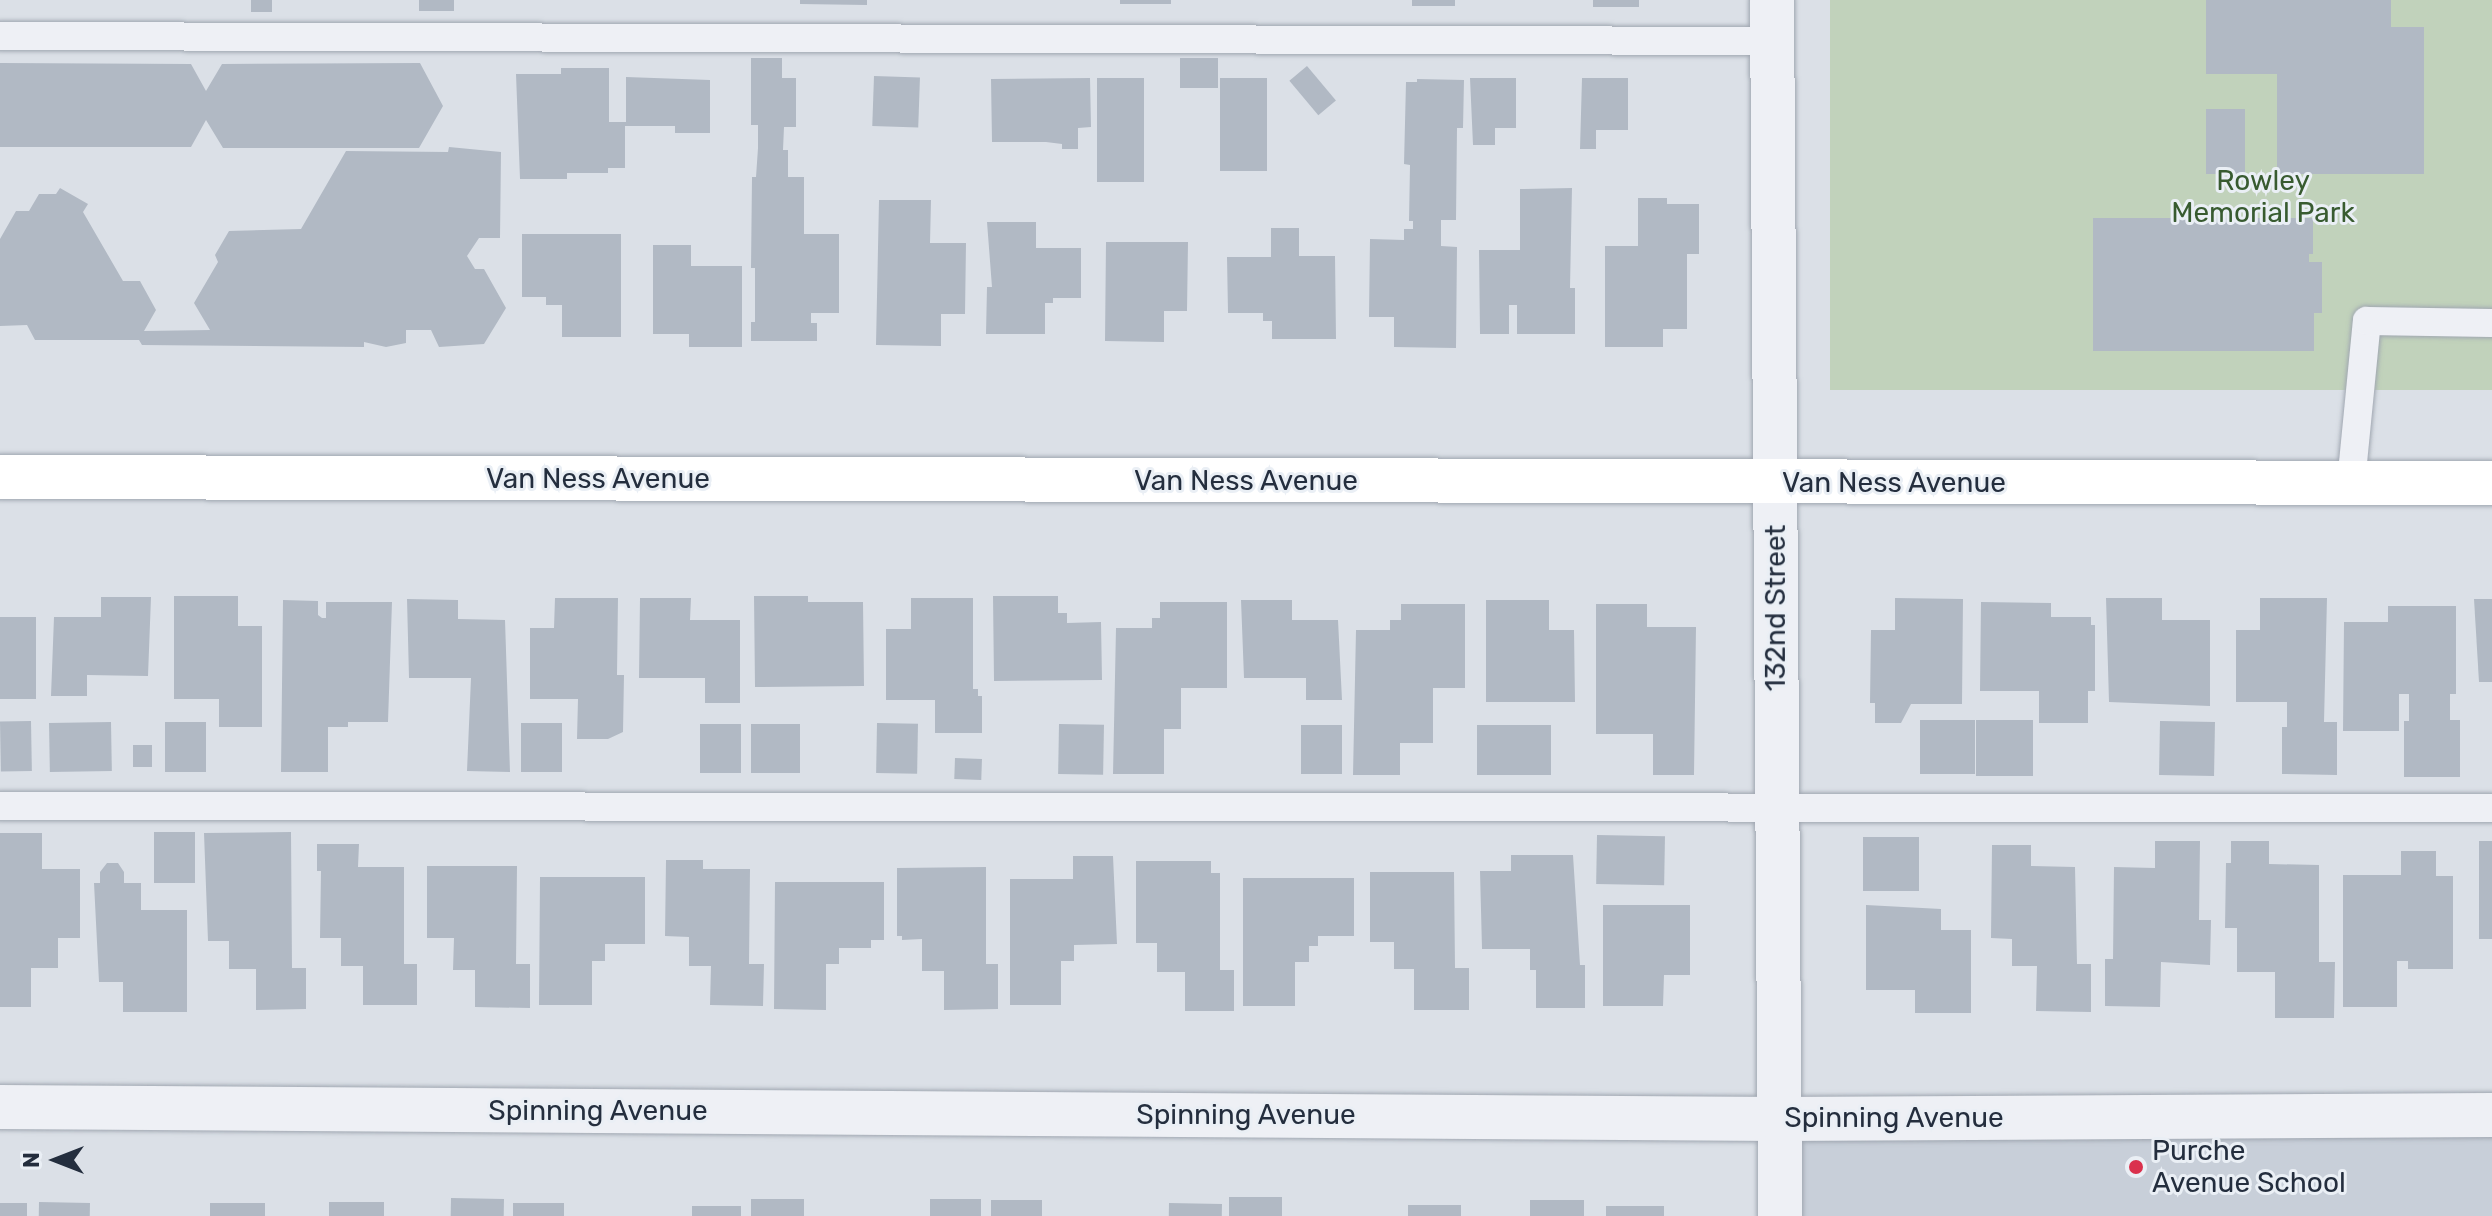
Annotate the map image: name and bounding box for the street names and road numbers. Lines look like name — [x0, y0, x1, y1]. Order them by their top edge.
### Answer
street label: Van Ness Avenue — [486, 462, 710, 496]
street label: Van Ness Avenue — [1134, 464, 1358, 498]
street label: Van Ness Avenue — [1782, 466, 2006, 500]
street label: 132nd Street — [1759, 525, 1793, 691]
street label: Spinning Avenue — [488, 1094, 708, 1128]
street label: Spinning Avenue — [1136, 1098, 1356, 1132]
street label: Spinning Avenue — [1784, 1101, 2004, 1135]

